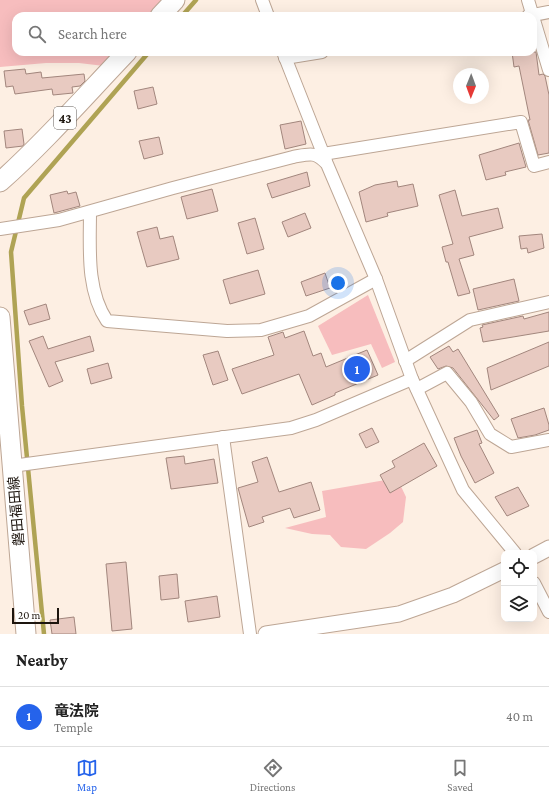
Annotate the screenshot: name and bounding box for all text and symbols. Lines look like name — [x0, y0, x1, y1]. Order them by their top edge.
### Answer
search box — [12, 12, 537, 56]
icon: search — [26, 23, 48, 45]
text: Search here — [58, 26, 127, 42]
north arrow — [453, 68, 489, 104]
road number: 43 — [54, 107, 76, 129]
your location — [328, 273, 348, 293]
pin: 1 — [344, 354, 370, 384]
street label: 磐田福田線 — [5, 475, 27, 547]
map controls — [501, 550, 537, 622]
button: locate — [501, 550, 537, 586]
button: layers — [501, 586, 537, 622]
scale bar — [12, 606, 59, 625]
text: 20 m — [18, 609, 40, 621]
text: Nearby — [16, 651, 68, 670]
text: 竜法院 — [54, 703, 99, 719]
text: 1 — [27, 709, 31, 724]
text: 40 m — [506, 709, 533, 724]
text: Temple — [54, 720, 93, 735]
tab: Map — [76, 757, 98, 793]
tab: Directions — [250, 757, 295, 793]
tab: Saved — [447, 757, 473, 793]

